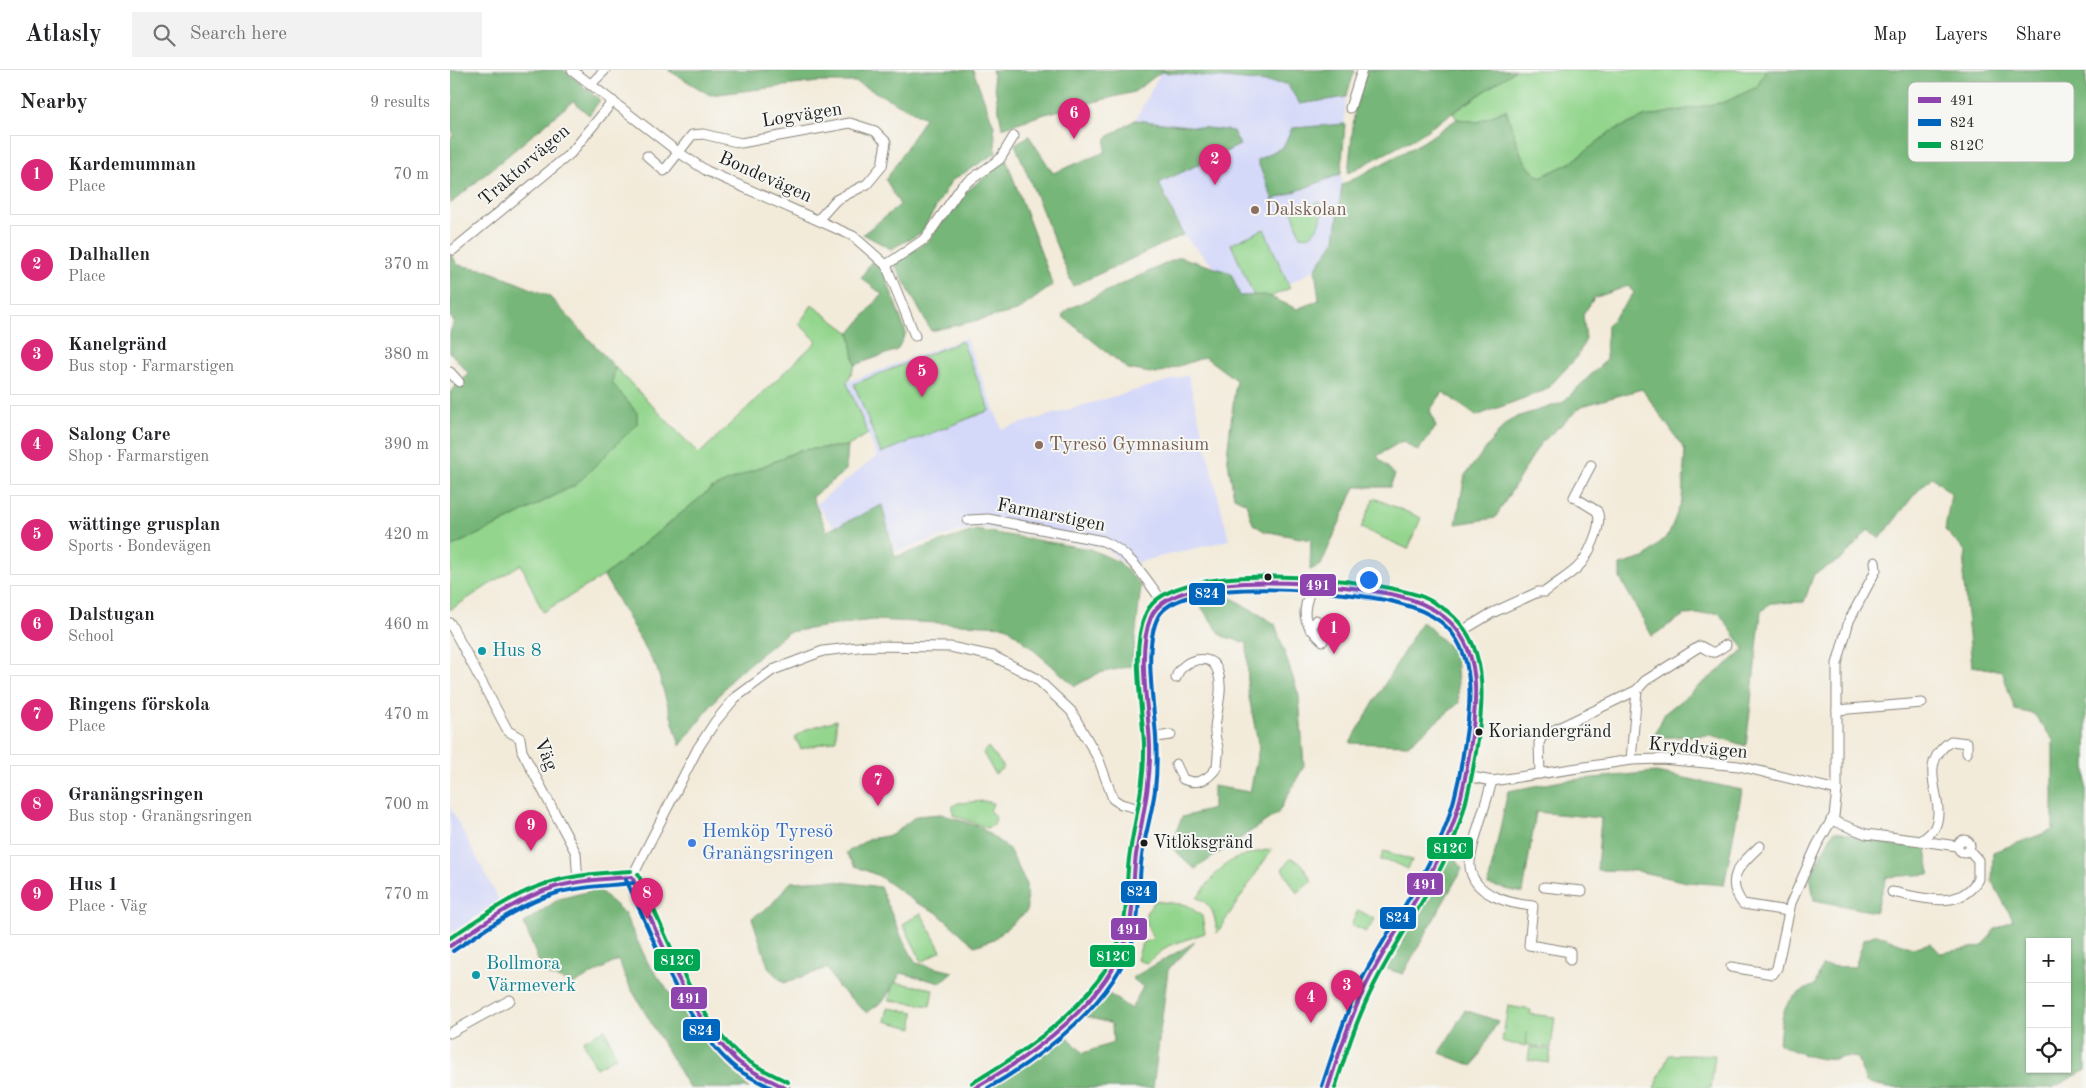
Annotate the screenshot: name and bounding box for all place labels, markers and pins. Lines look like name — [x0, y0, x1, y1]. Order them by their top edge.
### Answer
pin: 6 — [1058, 98, 1090, 139]
pin: 2 — [1199, 144, 1231, 185]
place label: Dalskolan — [1265, 201, 1347, 220]
marker: Dalskolan — [1249, 204, 1261, 216]
pin: 5 — [906, 356, 938, 397]
place label: Tyresö Gymnasium — [1049, 436, 1209, 455]
marker: Tyresö Gymnasium — [1033, 439, 1045, 451]
unlabelled marker — [1263, 572, 1273, 582]
pin: 1 — [1318, 613, 1350, 654]
place label: Hus 8 — [492, 642, 542, 661]
marker: Hus 8 — [476, 645, 488, 657]
place label: Koriandergränd — [1488, 723, 1612, 741]
marker: Koriandergränd — [1474, 727, 1484, 737]
pin: 7 — [862, 765, 894, 806]
pin: 9 — [515, 810, 547, 851]
place label: Hemköp Tyresö Granängsringen — [702, 823, 834, 864]
place label: Vitlöksgränd — [1153, 834, 1253, 852]
marker: Hemköp Tyresö Granängsringen — [686, 837, 698, 849]
marker: Vitlöksgränd — [1139, 838, 1149, 848]
pin: 8 — [631, 878, 663, 919]
place label: Bollmora Värmeverk — [486, 955, 576, 996]
marker: Bollmora Värmeverk — [470, 969, 482, 981]
pin: 3 — [1331, 970, 1363, 1011]
pin: 4 — [1295, 982, 1327, 1023]

